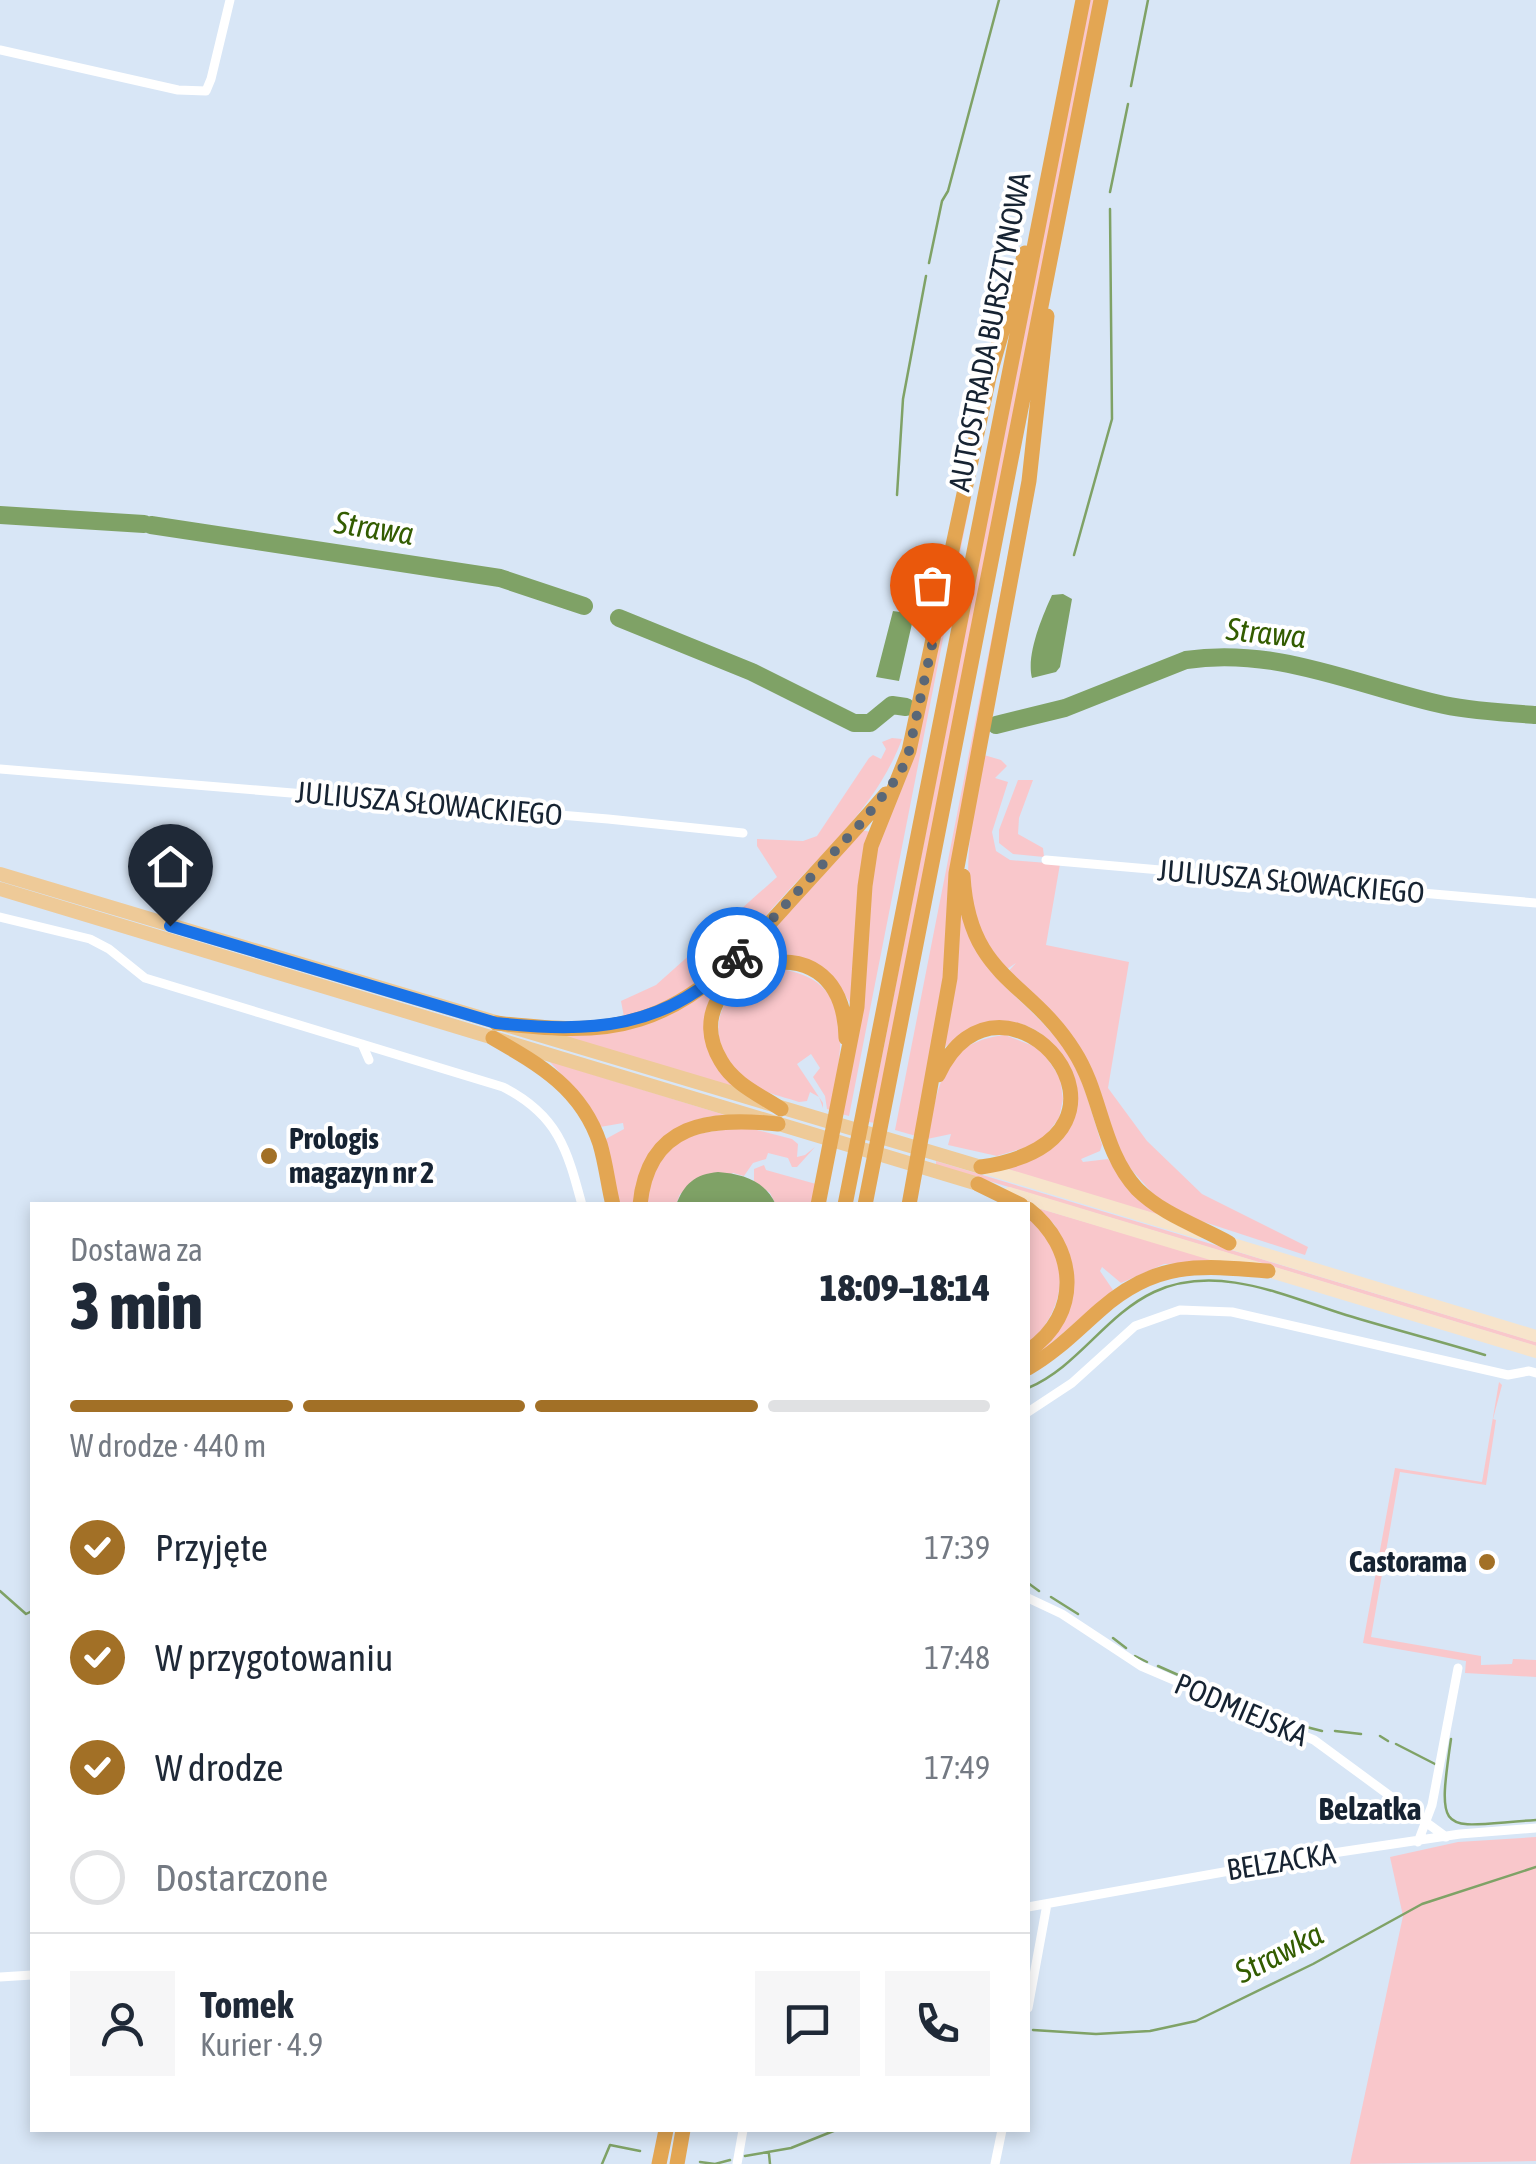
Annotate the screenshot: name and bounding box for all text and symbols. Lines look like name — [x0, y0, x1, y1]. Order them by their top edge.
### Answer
street label: AUTOSTRADA BURSZTYNOWA — [941, 169, 1037, 494]
water label: Strawa — [331, 503, 416, 552]
pin — [890, 543, 975, 646]
icon: bag — [905, 558, 960, 613]
water label: Strawa — [1223, 610, 1308, 655]
street label: JULIUSZA SŁOWACKIEGO — [294, 774, 564, 832]
pin — [128, 824, 213, 927]
icon: home — [143, 839, 198, 894]
street label: JULIUSZA SŁOWACKIEGO — [1156, 852, 1426, 910]
courier — [687, 907, 787, 1007]
icon: bike — [710, 930, 765, 985]
place label: Prologis magazyn nr 2 — [289, 1121, 434, 1189]
marker: Prologis magazyn nr 2 — [258, 1145, 280, 1167]
text: Dostawa za — [70, 1231, 203, 1268]
text: 18:09–18:14 — [820, 1266, 990, 1309]
text: 3 min — [70, 1268, 203, 1343]
text: W drodze · 440 m — [70, 1427, 266, 1464]
icon: check — [70, 1520, 125, 1575]
text: Przyjęte — [155, 1526, 268, 1569]
text: 17:39 — [924, 1529, 990, 1566]
place label: Castorama — [1349, 1544, 1467, 1578]
marker: Castorama — [1476, 1551, 1498, 1573]
icon: check — [70, 1630, 125, 1685]
text: W przygotowaniu — [155, 1636, 393, 1679]
text: 17:48 — [924, 1639, 990, 1676]
street label: PODMIEJSKA — [1170, 1666, 1313, 1752]
icon: check — [70, 1740, 125, 1795]
text: W drodze — [155, 1746, 283, 1789]
text: 17:49 — [924, 1749, 990, 1786]
district label: Belzatka — [1319, 1790, 1421, 1827]
street label: BELZACKA — [1224, 1836, 1338, 1886]
text: Dostarczone — [155, 1856, 328, 1899]
water label: Strawka — [1228, 1915, 1329, 1991]
button: person — [70, 1971, 175, 2076]
button: chat — [755, 1971, 860, 2076]
button: phone — [885, 1971, 990, 2076]
text: Tomek — [200, 1983, 294, 2026]
text: Kurier · 4.9 — [200, 2026, 323, 2063]

